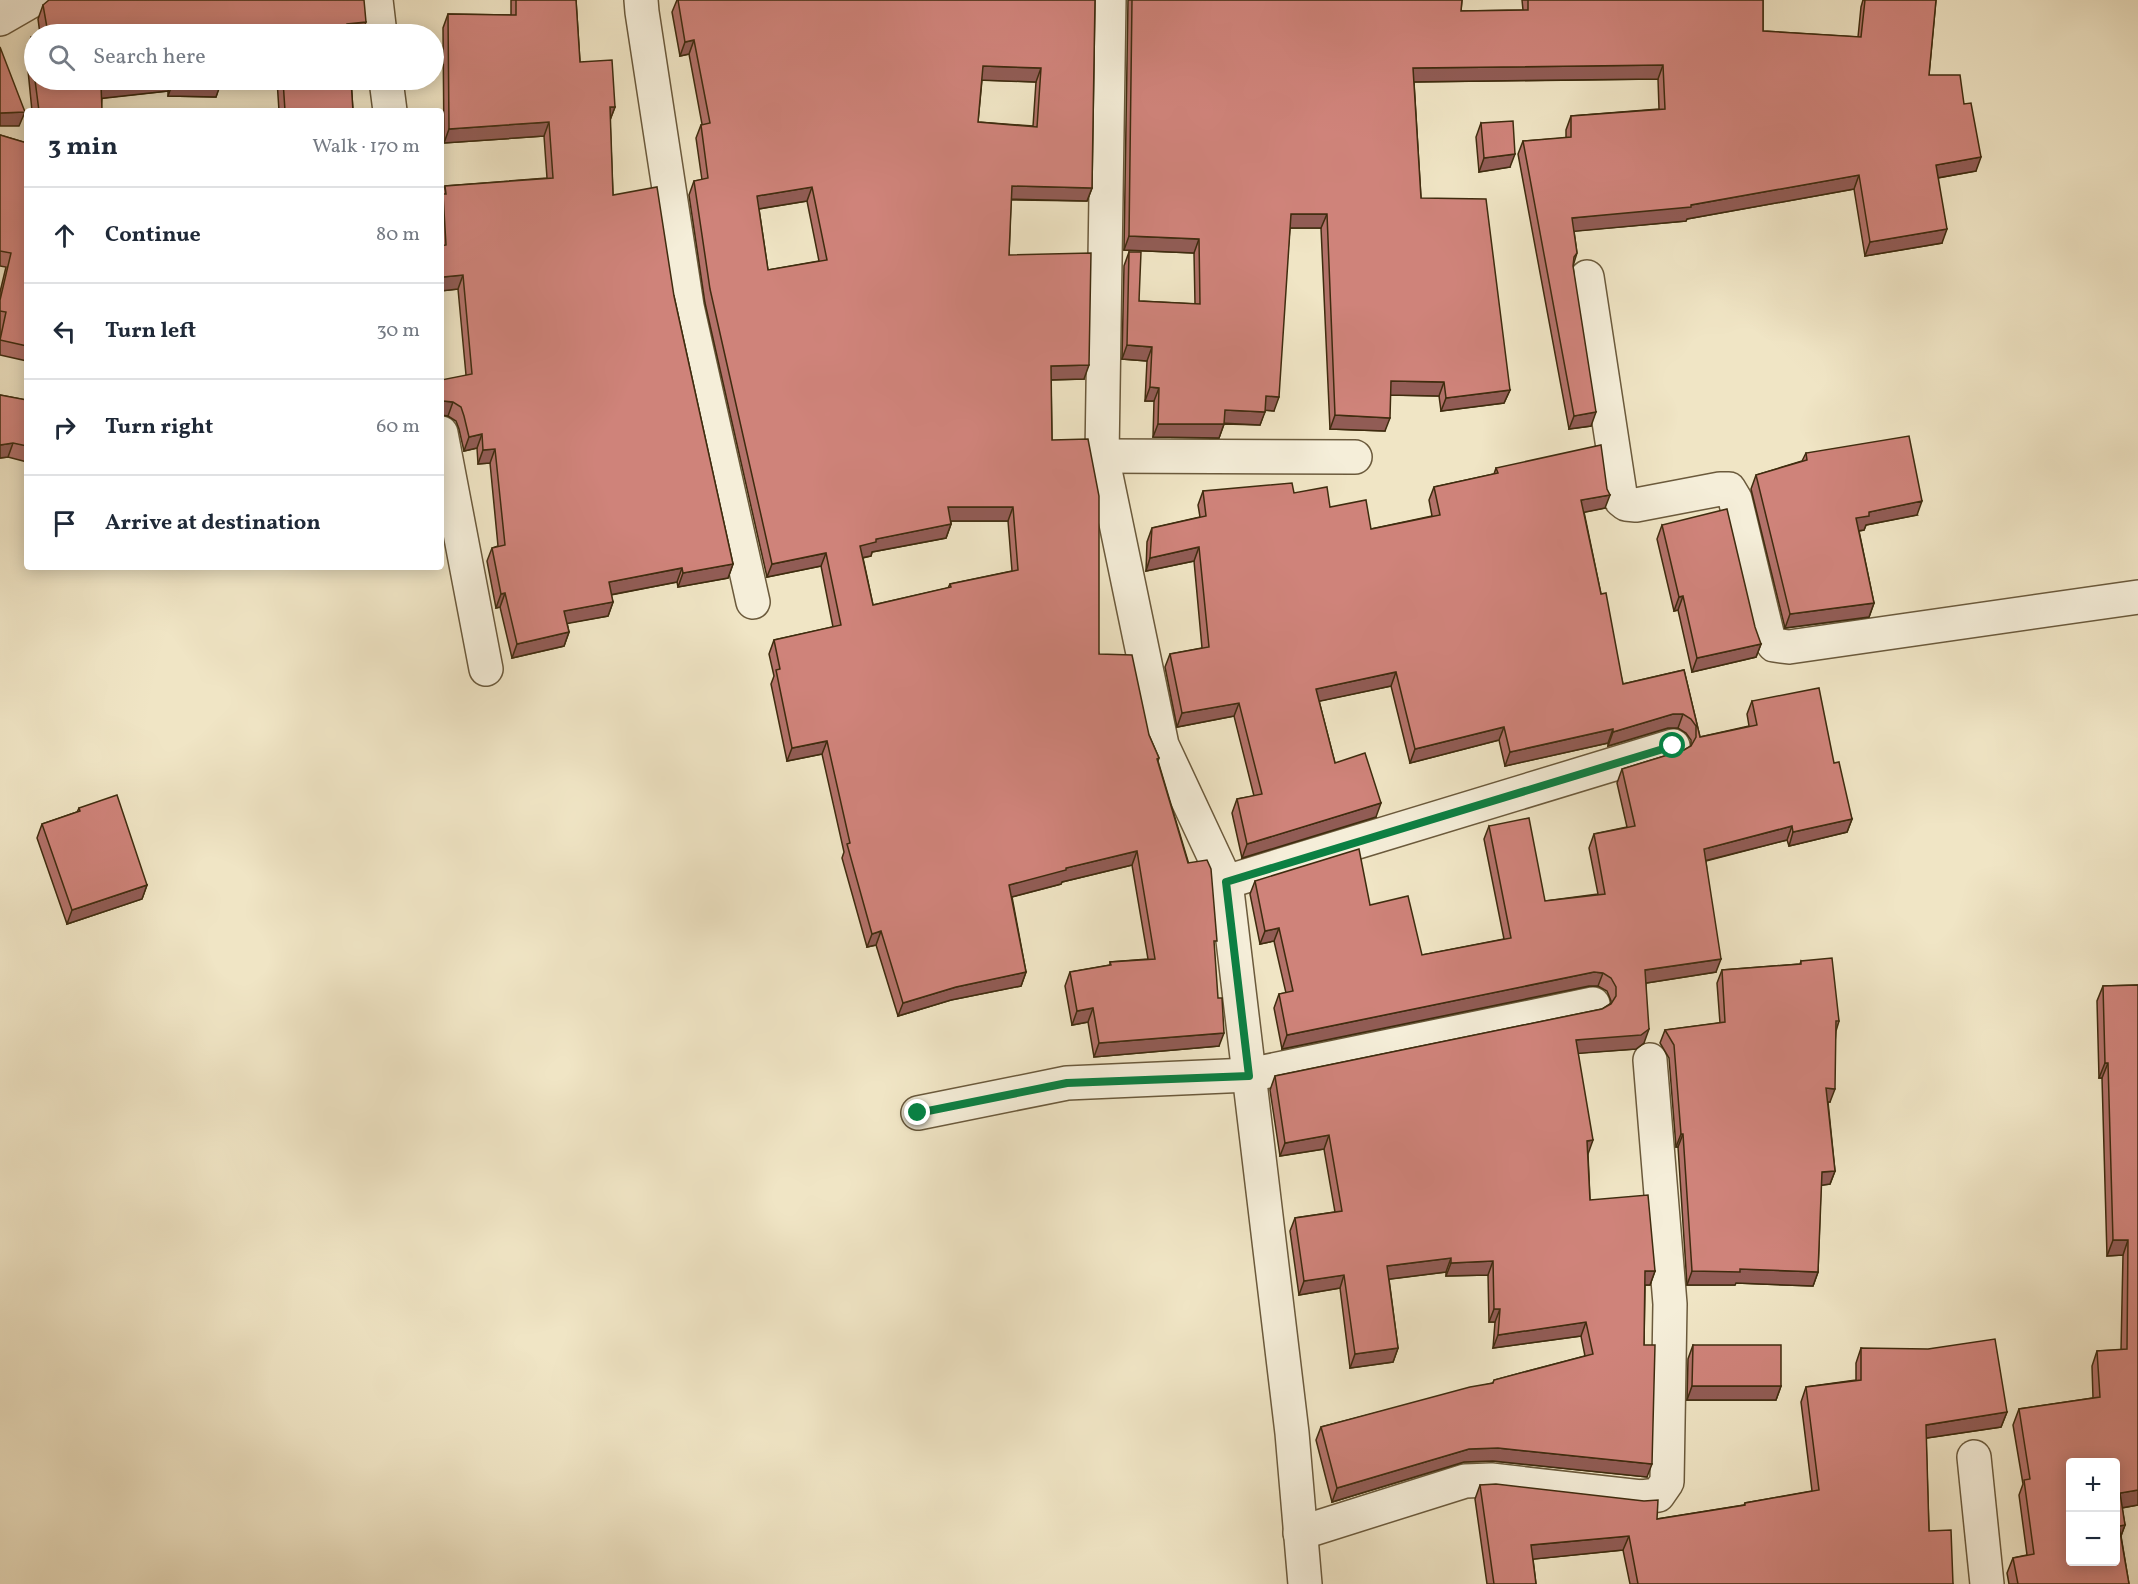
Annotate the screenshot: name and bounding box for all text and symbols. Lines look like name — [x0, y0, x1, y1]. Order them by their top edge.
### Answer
search box — [24, 24, 444, 90]
icon: search — [45, 41, 78, 74]
text: Search here — [93, 42, 206, 73]
text: 3 min — [48, 129, 118, 165]
text: Walk · 170 m — [312, 133, 420, 161]
icon: ahead — [48, 219, 81, 252]
text: Continue — [105, 220, 201, 251]
text: 80 m — [376, 221, 420, 249]
icon: left — [48, 315, 81, 348]
text: Turn left — [105, 316, 196, 347]
text: 30 m — [376, 317, 420, 345]
icon: right — [48, 411, 81, 444]
text: Turn right — [105, 412, 213, 443]
text: 60 m — [376, 413, 420, 441]
icon: arrive — [48, 507, 81, 540]
text: Arrive at destination — [105, 508, 321, 539]
route start — [1659, 732, 1685, 758]
route end — [904, 1099, 930, 1125]
map controls — [2066, 1458, 2120, 1566]
button: + — [2066, 1458, 2120, 1512]
button: − — [2066, 1512, 2120, 1566]

